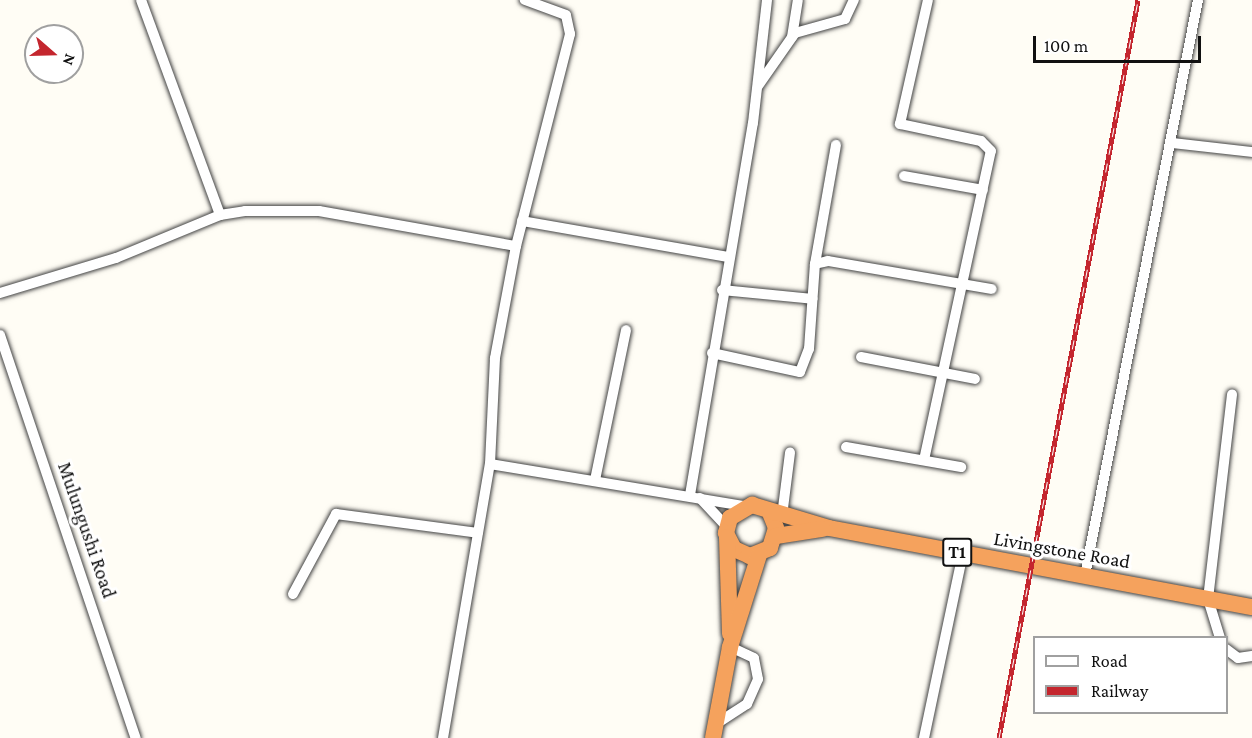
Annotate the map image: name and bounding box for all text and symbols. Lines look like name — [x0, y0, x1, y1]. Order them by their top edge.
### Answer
north arrow — [24, 24, 84, 84]
scale bar — [1036, 24, 1204, 62]
text: 100 m — [1044, 36, 1088, 56]
text: N — [60, 52, 79, 68]
street label: Mulungushi Road — [53, 459, 121, 601]
street label: Livingstone Road — [992, 526, 1132, 574]
road number: T1 — [942, 537, 972, 567]
legend — [1033, 636, 1228, 714]
text: Road — [1091, 651, 1128, 671]
text: Railway — [1091, 681, 1148, 701]

